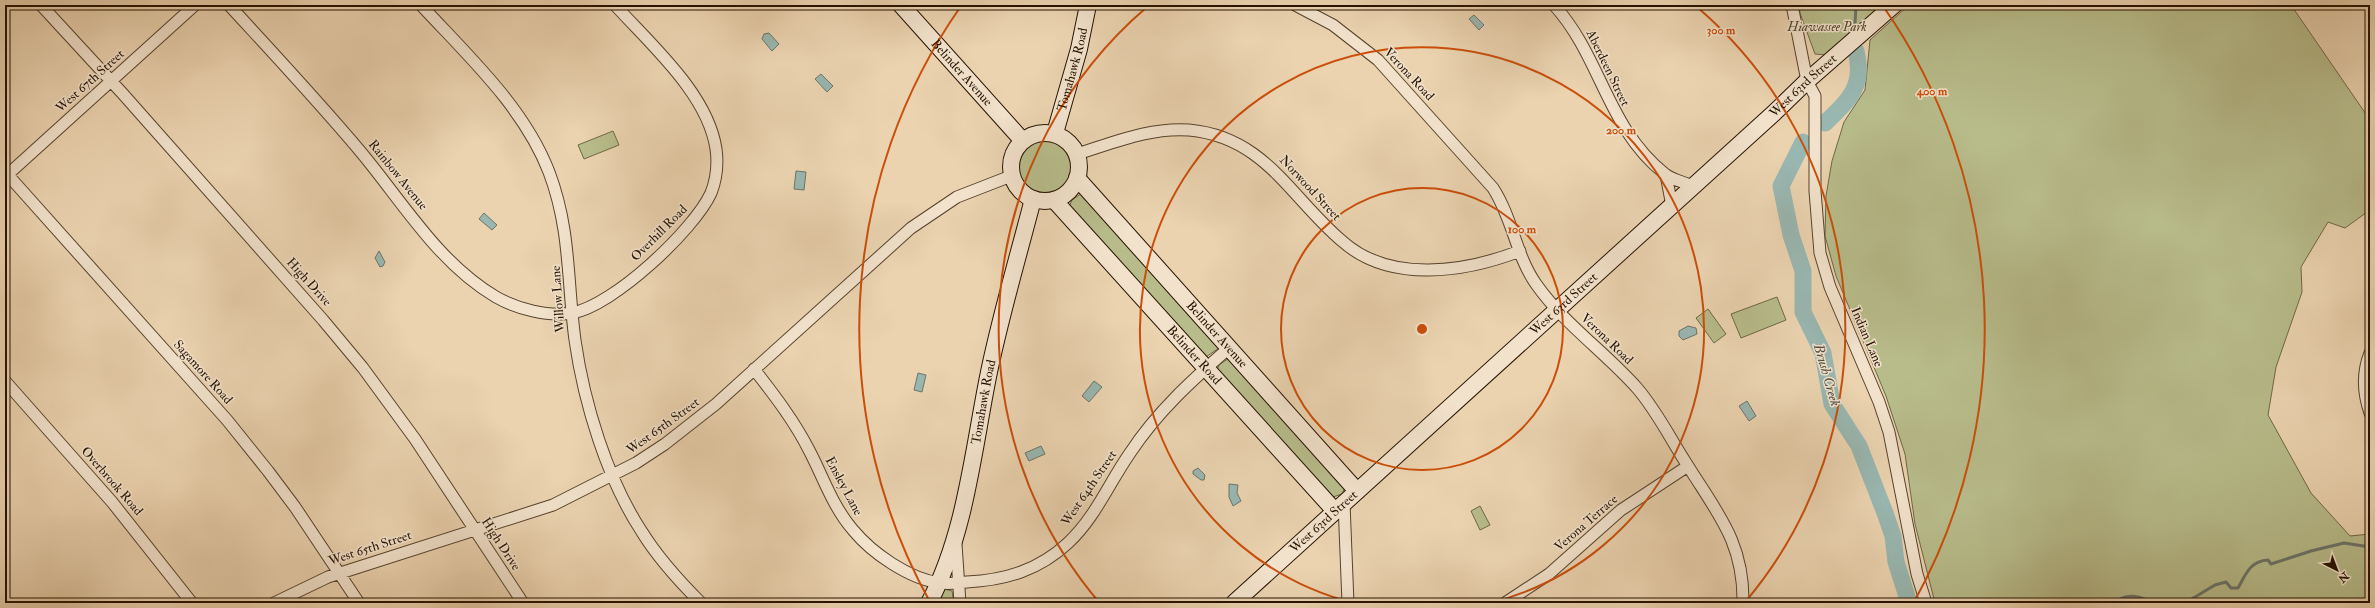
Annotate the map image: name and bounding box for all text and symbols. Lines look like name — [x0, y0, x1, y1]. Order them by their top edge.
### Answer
park label: Hiawassee Park — [1786, 19, 1867, 35]
text: 300 m — [1707, 23, 1736, 38]
street label: Tomahawk Road — [1054, 26, 1091, 113]
street label: Aberdeen Street — [1582, 26, 1633, 109]
street label: Belinder Avenue — [928, 36, 996, 110]
street label: Verona Road — [1380, 44, 1438, 104]
street label: West 67th Street — [52, 46, 128, 117]
street label: West 63rd Street — [1765, 51, 1840, 122]
text: 400 m — [1916, 84, 1948, 99]
text: 200 m — [1606, 123, 1637, 138]
street label: Rainbow Avenue — [365, 137, 432, 214]
street label: Norwood Street — [1276, 152, 1344, 224]
street label: Overhill Road — [627, 201, 691, 265]
text: 100 m — [1508, 222, 1537, 237]
street label: High Drive — [283, 254, 335, 310]
street label: Willow Lane — [548, 264, 568, 334]
street label: West 63rd Street — [1526, 269, 1601, 339]
street label: Belinder Avenue — [1183, 298, 1252, 372]
street label: Indian Lane — [1847, 305, 1887, 370]
street label: Verona Road — [1577, 310, 1637, 368]
street label: Belinder Road — [1163, 322, 1225, 388]
centre of rings — [1415, 322, 1429, 336]
street label: Sagamore Road — [170, 337, 236, 408]
water label: Brush Creek — [1810, 341, 1844, 408]
street label: Tomahawk Road — [968, 358, 1000, 446]
street label: West 65th Street — [623, 394, 703, 458]
street label: Overbrook Road — [78, 443, 147, 519]
street label: West 64th Street — [1057, 447, 1120, 530]
street label: Ensley Lane — [821, 454, 866, 519]
street label: West 63rd Street — [1286, 487, 1361, 557]
street label: Verona Terrace — [1551, 491, 1621, 555]
street label: High Drive — [478, 515, 524, 574]
street label: West 65th Street — [326, 527, 413, 569]
north arrow — [2317, 550, 2357, 590]
text: N — [2334, 568, 2352, 586]

